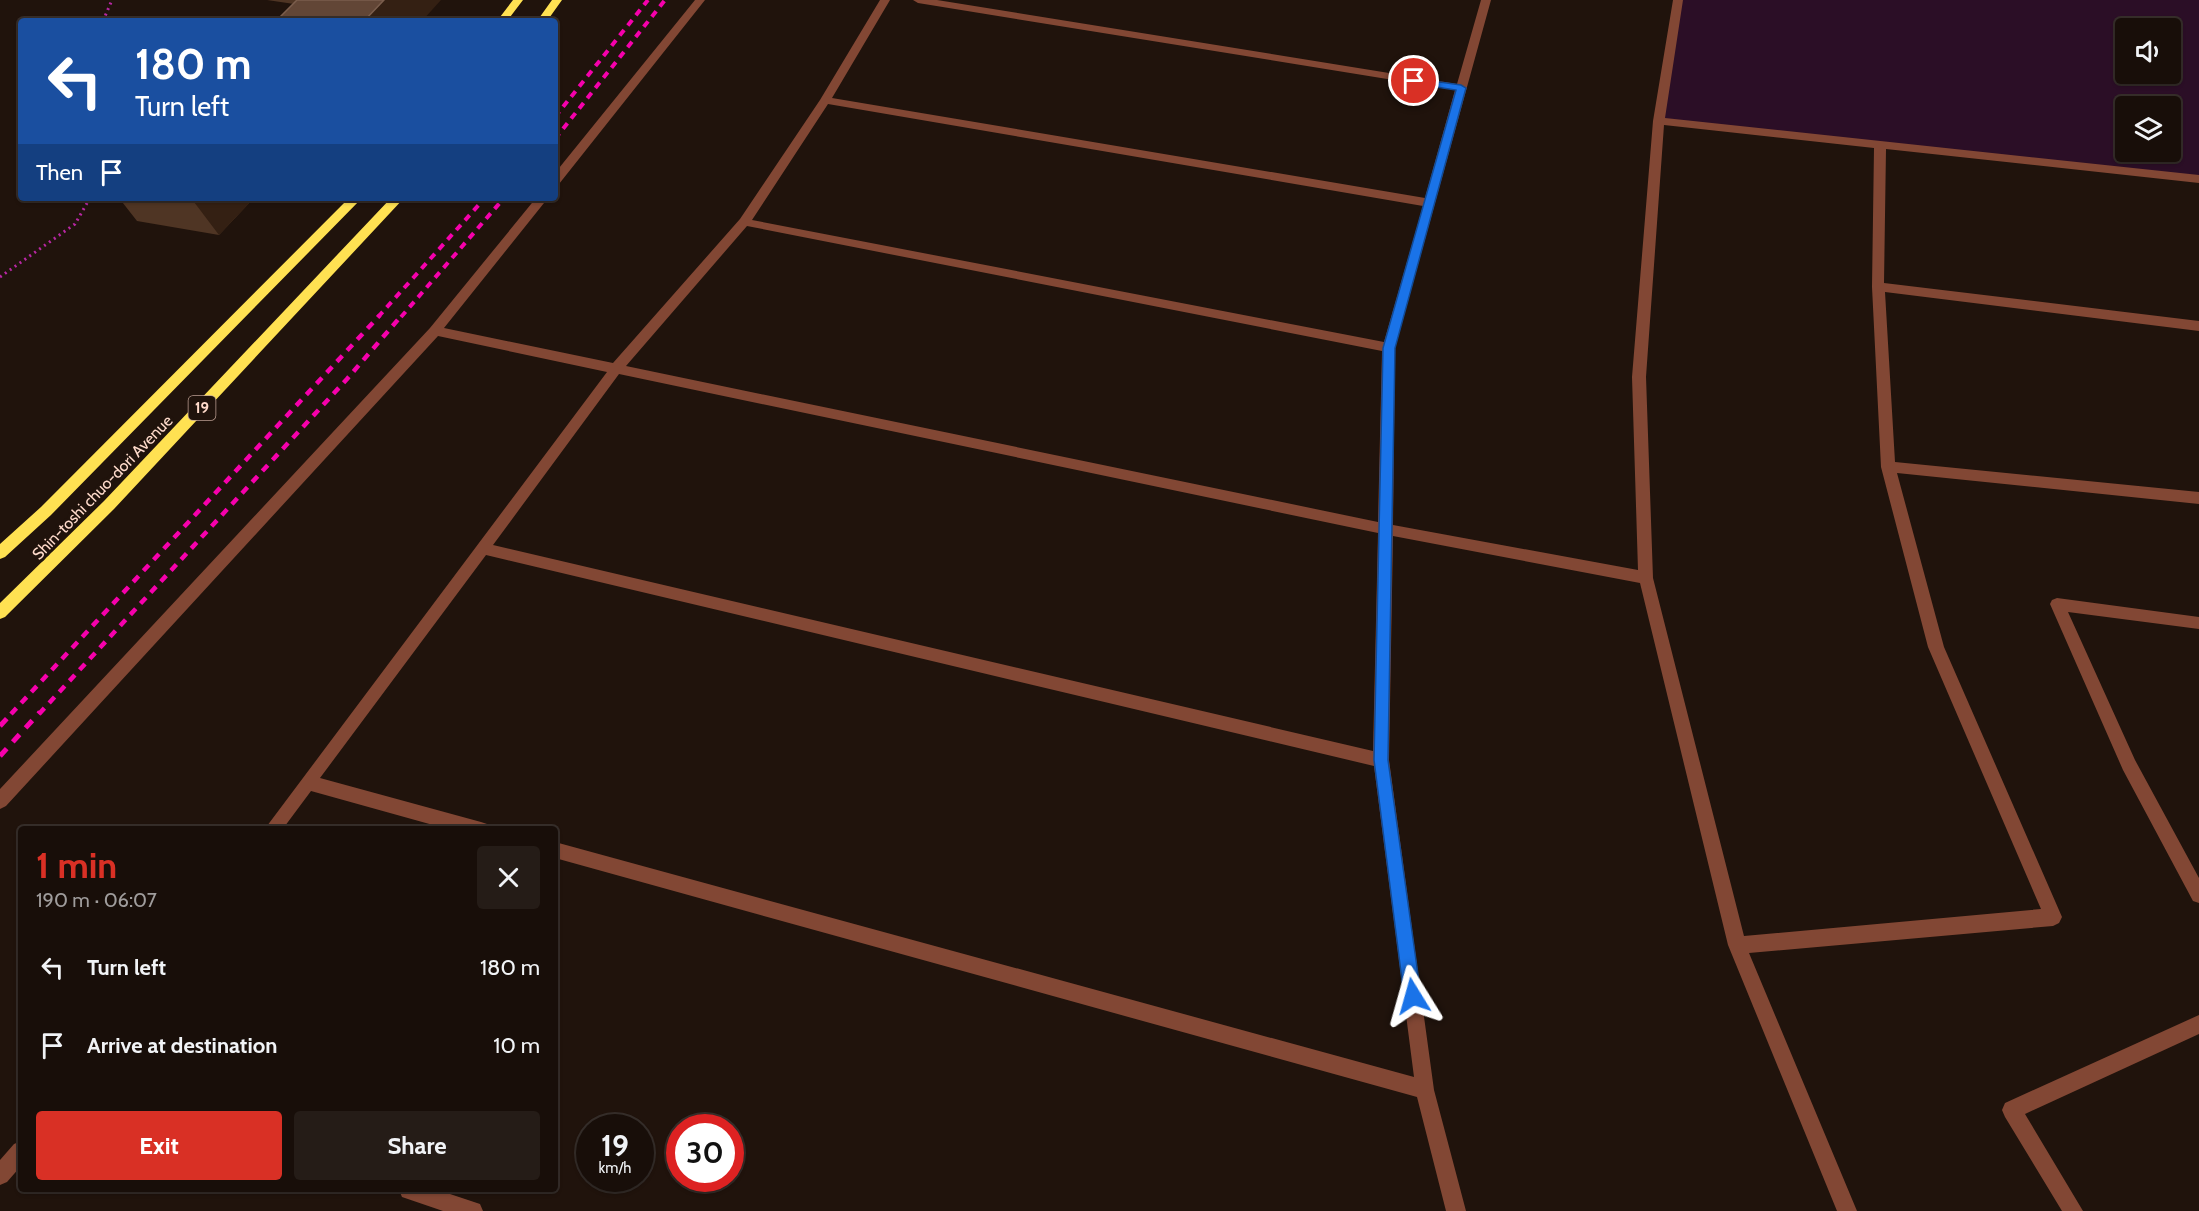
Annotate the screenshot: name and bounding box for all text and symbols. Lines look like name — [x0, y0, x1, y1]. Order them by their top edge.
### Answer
map controls — [2115, 18, 2181, 162]
button: sound — [2115, 18, 2181, 84]
text: 180 m — [135, 38, 251, 90]
icon: left — [36, 42, 114, 120]
pin — [1388, 55, 1439, 106]
icon: arrive — [1397, 64, 1430, 97]
text: Turn left — [135, 90, 229, 123]
button: layers — [2115, 96, 2181, 162]
icon: arrive — [95, 156, 128, 189]
text: Then — [36, 159, 83, 186]
road number: 19 — [188, 396, 216, 420]
street label: Shin-toshi chuo-dori Avenue — [28, 411, 176, 564]
text: 1 min — [36, 843, 117, 887]
button: close — [477, 846, 540, 909]
text: 190 m · 06:07 — [36, 888, 157, 912]
icon: left — [36, 951, 69, 984]
text: Turn left — [87, 954, 166, 981]
text: 180 m — [480, 954, 540, 981]
position arrow — [1381, 964, 1445, 1028]
icon: arrive — [36, 1029, 69, 1062]
text: Arrive at destination — [87, 1032, 277, 1059]
text: 10 m — [493, 1032, 540, 1059]
button: Exit — [36, 1111, 282, 1180]
button: Share — [294, 1111, 540, 1180]
speed limit sign: 30 — [666, 1114, 744, 1192]
text: 19 — [601, 1127, 629, 1164]
text: km/h — [599, 1159, 631, 1177]

